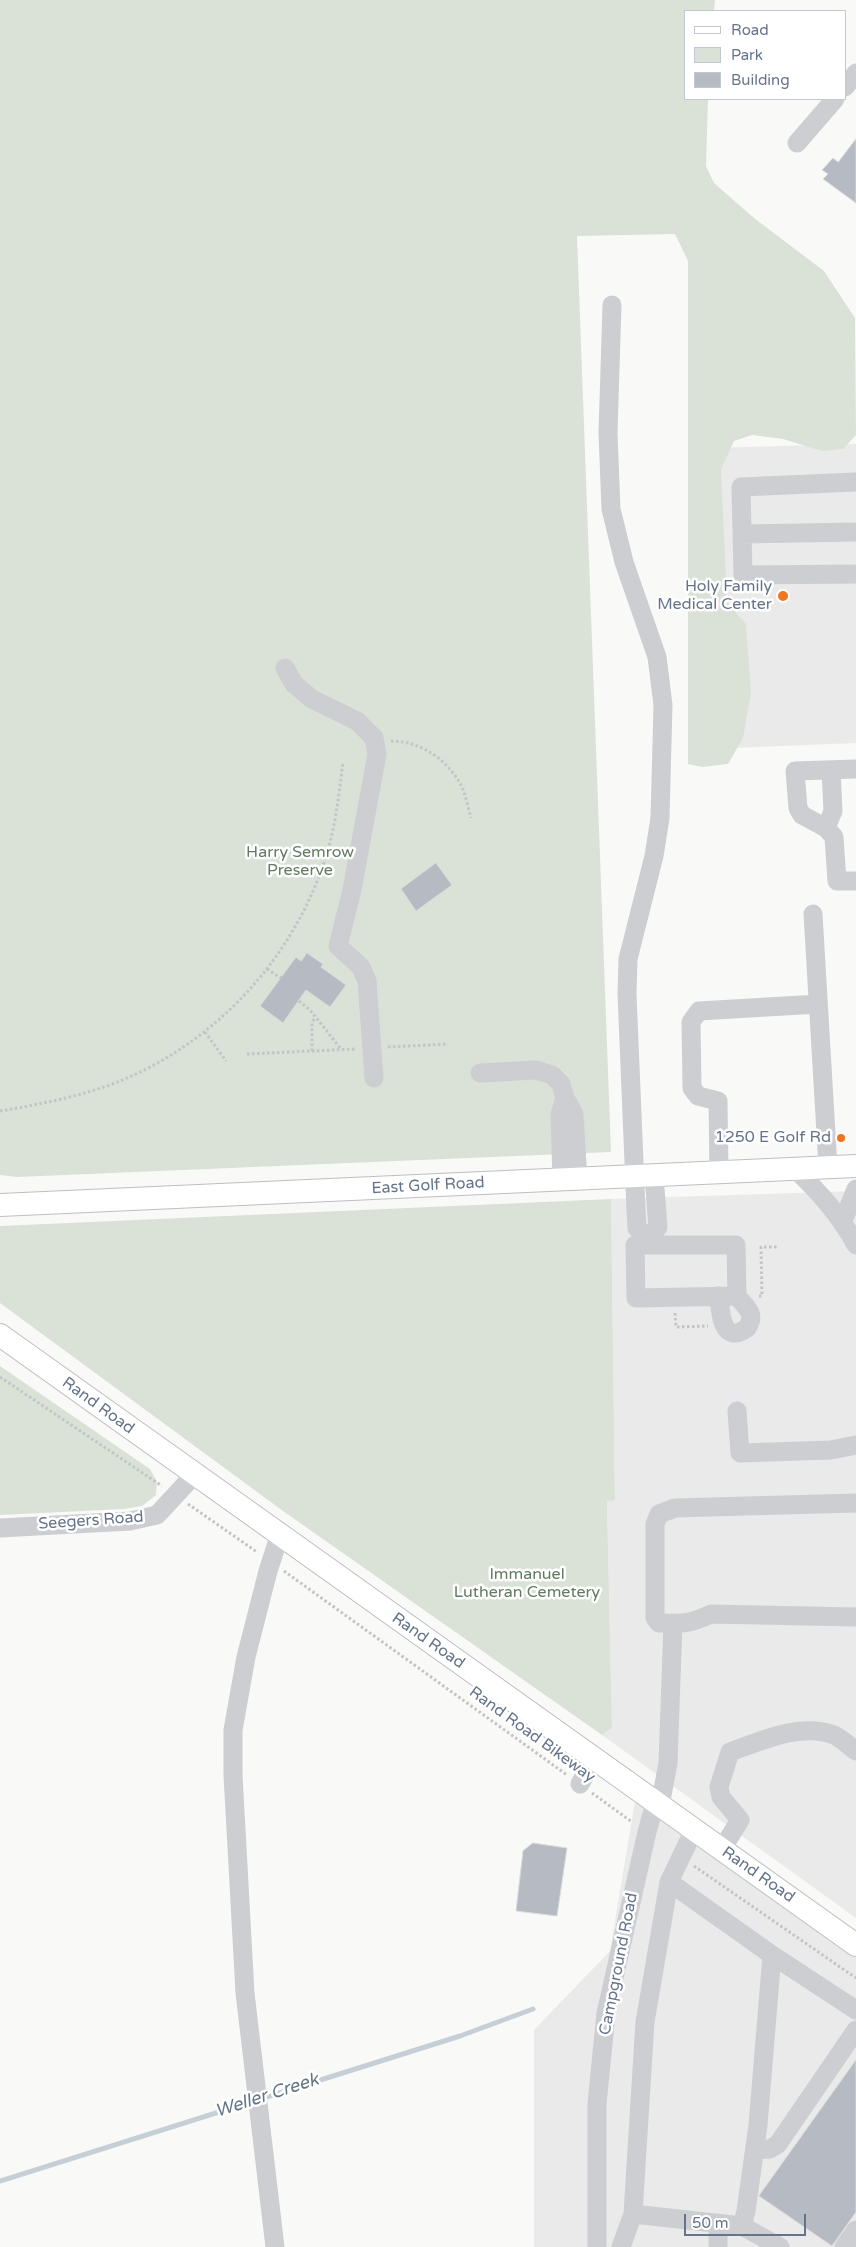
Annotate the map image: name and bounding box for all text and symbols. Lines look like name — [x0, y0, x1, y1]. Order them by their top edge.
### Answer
legend — [684, 10, 846, 100]
text: Road — [731, 21, 769, 39]
text: Park — [731, 46, 763, 64]
text: Building — [731, 71, 790, 89]
place label: Holy Family Medical Center — [657, 577, 772, 615]
marker: Holy Family Medical Center — [776, 589, 790, 603]
park label: Harry Semrow Preserve — [246, 843, 354, 881]
place label: 1250 E Golf Rd — [715, 1128, 831, 1148]
marker: 1250 E Golf Rd — [835, 1132, 847, 1144]
street label: East Golf Road — [371, 1173, 485, 1199]
street label: Rand Road — [58, 1373, 138, 1439]
street label: Seegers Road — [38, 1508, 144, 1534]
park label: Immanuel Lutheran Cemetery — [454, 1565, 600, 1603]
street label: Rand Road — [388, 1609, 468, 1673]
street label: Rand Road Bikeway — [465, 1683, 599, 1787]
street label: Rand Road — [718, 1843, 798, 1907]
street label: Campground Road — [596, 1891, 642, 2037]
water label: Weller Creek — [213, 2069, 321, 2123]
scale bar — [686, 2204, 808, 2236]
text: 50 m — [692, 2214, 729, 2232]

